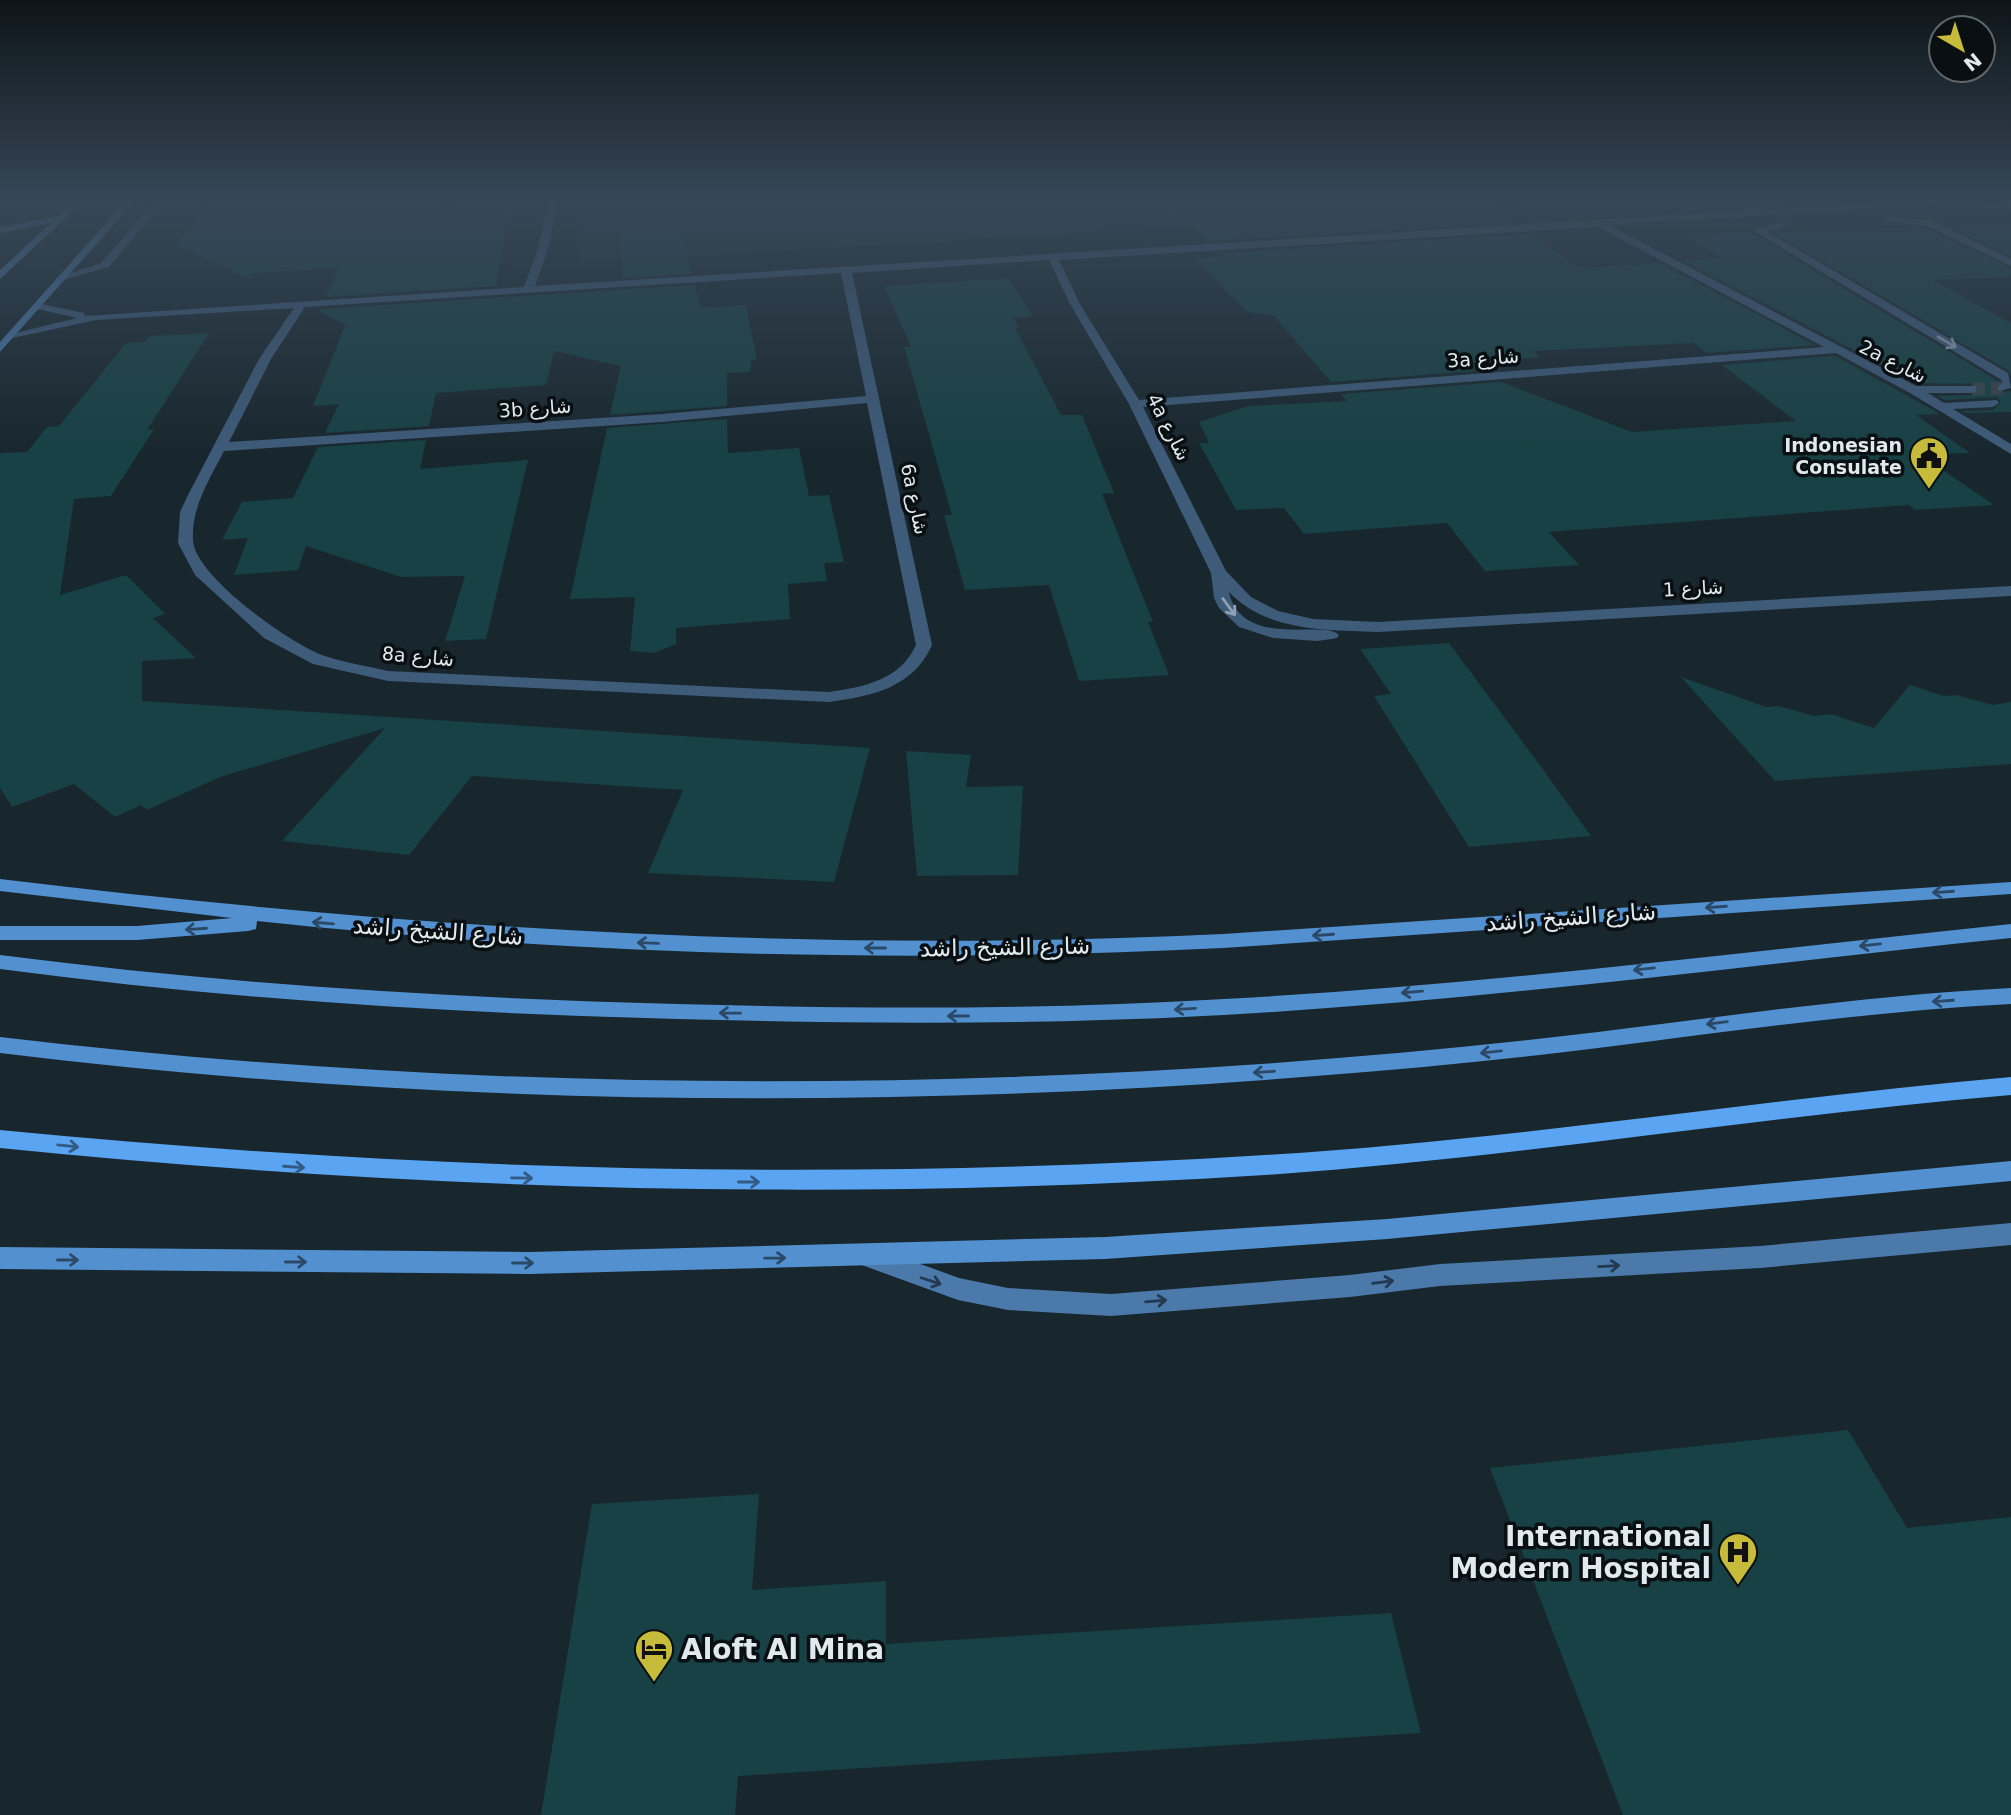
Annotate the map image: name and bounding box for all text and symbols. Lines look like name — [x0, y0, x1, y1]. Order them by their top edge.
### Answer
north arrow — [1927, 14, 1997, 84]
text: N — [1960, 49, 1986, 76]
street label: 2a شارع — [1855, 335, 1930, 388]
one-way arrow — [1936, 335, 1956, 349]
street label: 3a شارع — [1446, 345, 1520, 372]
street label: 4a شارع — [1142, 390, 1195, 465]
street label: 3b شارع — [498, 395, 572, 422]
place label: Indonesian Consulate — [1784, 434, 1902, 478]
public building icon: Indonesian Consulate — [1908, 435, 1950, 490]
street label: 6a شارع — [896, 461, 933, 537]
street label: شارع 1 — [1662, 575, 1724, 602]
one-way arrow — [1222, 597, 1236, 616]
street label: 8a شارع — [381, 642, 455, 671]
one-way arrow — [1932, 886, 1955, 899]
street label: شارع الشيخ راشد — [1485, 898, 1657, 937]
one-way arrow — [1705, 901, 1728, 914]
street label: شارع الشيخ راشد — [352, 912, 524, 951]
one-way arrow — [312, 916, 335, 929]
one-way arrow — [186, 923, 208, 936]
one-way arrow — [1312, 929, 1335, 942]
street label: شارع الشيخ راشد — [920, 933, 1090, 962]
one-way arrow — [637, 936, 660, 949]
one-way arrow — [1859, 939, 1882, 952]
one-way arrow — [864, 941, 887, 955]
one-way arrow — [1633, 963, 1656, 976]
one-way arrow — [1401, 986, 1424, 999]
one-way arrow — [1932, 994, 1955, 1007]
one-way arrow — [1174, 1002, 1197, 1015]
one-way arrow — [719, 1006, 742, 1020]
one-way arrow — [946, 1009, 969, 1023]
one-way arrow — [1706, 1017, 1728, 1030]
one-way arrow — [1480, 1045, 1503, 1058]
one-way arrow — [1253, 1065, 1276, 1078]
one-way arrow — [56, 1140, 79, 1153]
one-way arrow — [283, 1160, 306, 1173]
one-way arrow — [510, 1171, 533, 1185]
one-way arrow — [737, 1175, 760, 1189]
one-way arrow — [763, 1251, 786, 1265]
one-way arrow — [56, 1253, 79, 1267]
one-way arrow — [284, 1255, 307, 1269]
one-way arrow — [511, 1256, 534, 1270]
one-way arrow — [1598, 1259, 1621, 1272]
one-way arrow — [920, 1275, 942, 1288]
one-way arrow — [1371, 1275, 1393, 1288]
one-way arrow — [1144, 1294, 1167, 1307]
place label: International Modern Hospital — [1451, 1520, 1711, 1585]
hospital icon: International Modern Hospital — [1717, 1531, 1759, 1586]
hotel icon: Aloft Al Mina — [633, 1628, 675, 1683]
place label: Aloft Al Mina — [681, 1633, 884, 1666]

